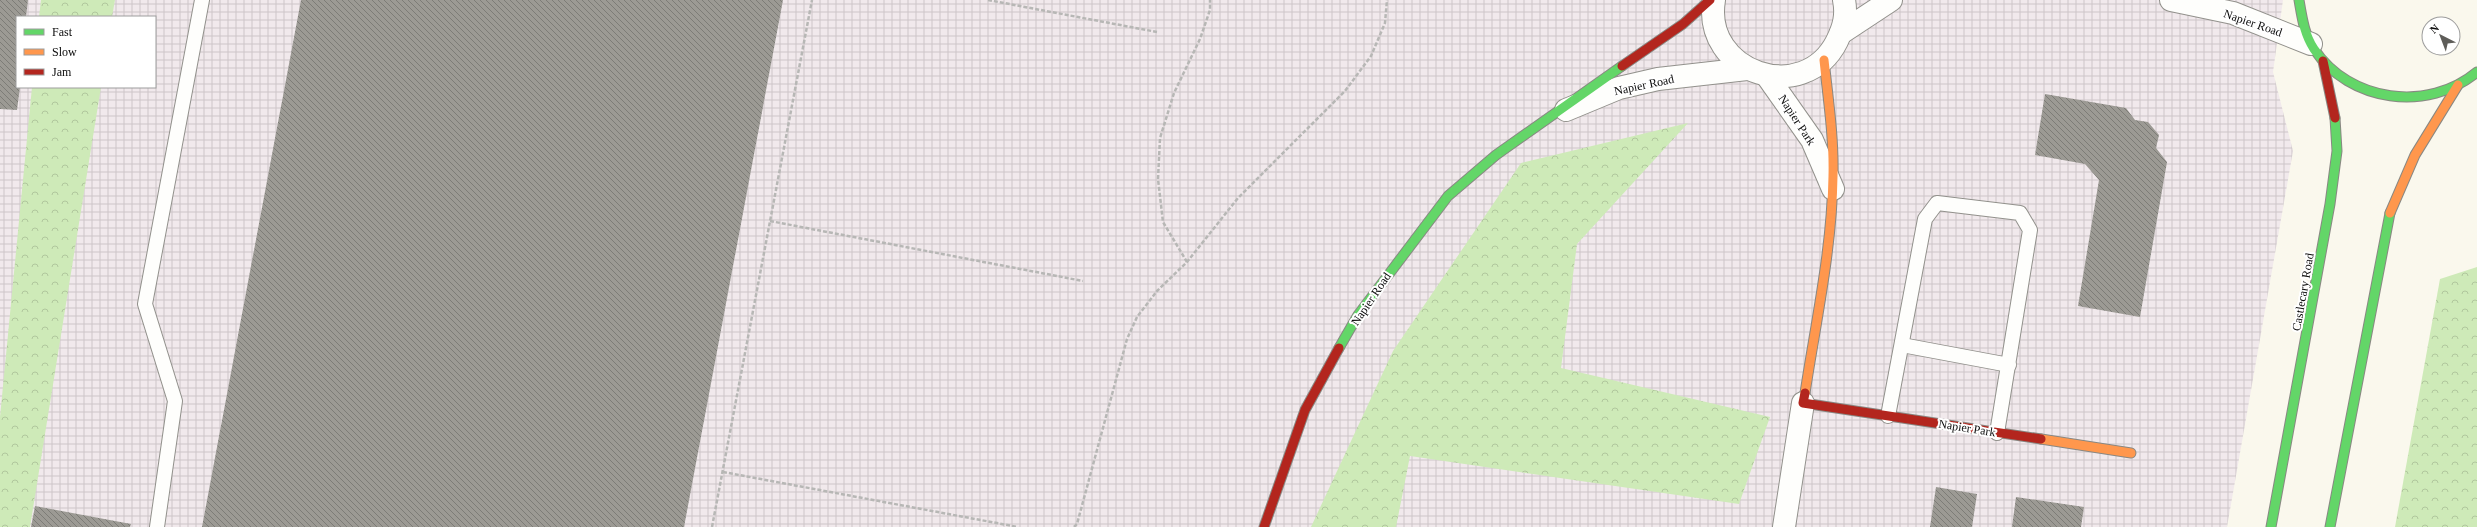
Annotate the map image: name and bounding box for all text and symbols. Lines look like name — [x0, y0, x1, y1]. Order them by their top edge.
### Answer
street label: Napier Road — [2222, 6, 2284, 40]
legend — [16, 16, 156, 88]
north arrow — [2421, 16, 2461, 56]
text: N — [2427, 21, 2441, 36]
text: Fast — [52, 25, 73, 39]
text: Slow — [52, 45, 77, 59]
text: Jam — [52, 65, 72, 79]
street label: Napier Road — [1613, 72, 1675, 98]
street label: Napier Park — [1775, 92, 1819, 148]
street label: Castlecary Road — [2289, 252, 2317, 332]
street label: Napier Road — [1348, 270, 1394, 328]
street label: Napier Park — [1937, 417, 1997, 439]

